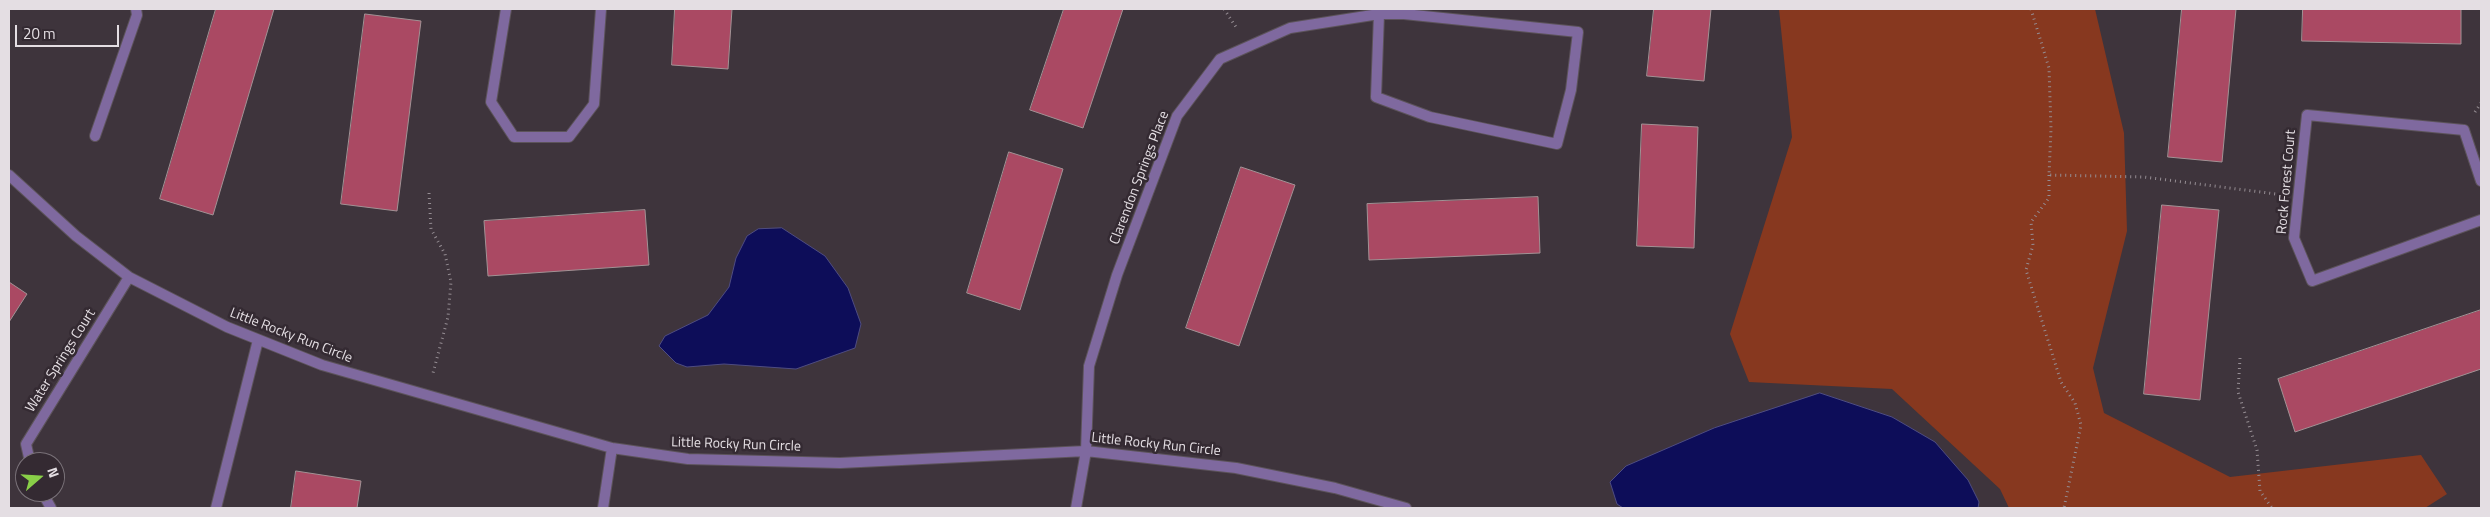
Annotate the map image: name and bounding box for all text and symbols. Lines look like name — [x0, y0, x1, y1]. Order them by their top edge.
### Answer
scale bar — [18, 15, 121, 47]
text: 20 m — [23, 22, 56, 45]
street label: Clarendon Springs Place — [1107, 109, 1173, 247]
street label: Rock Forest Court — [2274, 129, 2300, 235]
street label: Little Rocky Run Circle — [227, 305, 355, 367]
street label: Water Springs Court — [23, 306, 99, 416]
street label: Little Rocky Run Circle — [1091, 430, 1221, 460]
street label: Little Rocky Run Circle — [671, 434, 801, 456]
north arrow — [15, 452, 65, 502]
text: N — [42, 464, 65, 480]

